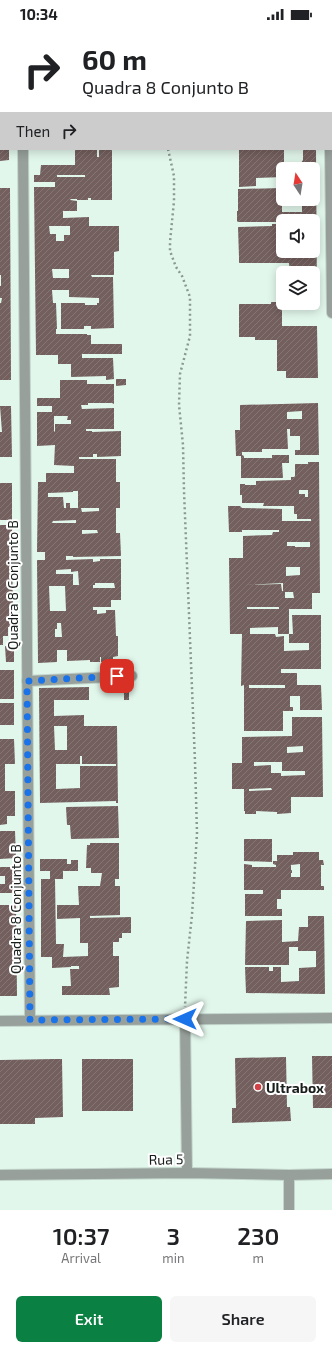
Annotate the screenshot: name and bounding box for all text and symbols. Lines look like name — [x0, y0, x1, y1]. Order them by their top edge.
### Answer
text: 10:34 — [20, 5, 58, 23]
text: 60 m — [82, 42, 147, 76]
icon: right — [16, 44, 68, 96]
text: Quadra 8 Conjunto B — [82, 76, 249, 98]
icon: right — [58, 120, 80, 142]
text: Then — [16, 122, 50, 140]
north arrow — [276, 162, 320, 206]
map controls — [276, 162, 320, 310]
button: sound — [276, 214, 320, 258]
button: layers — [276, 266, 320, 310]
street label: Quadra 8 Conjunto B — [4, 520, 21, 650]
pin — [100, 659, 134, 693]
icon: arrive — [106, 665, 128, 687]
street label: Quadra 8 Conjunto B — [7, 844, 24, 974]
position arrow — [164, 998, 206, 1040]
place label: Ultrabox — [266, 1079, 324, 1096]
marker: Ultrabox — [253, 1082, 263, 1092]
street label: Rua 5 — [148, 1150, 184, 1168]
text: 10:37 — [53, 1221, 110, 1250]
text: 3 — [167, 1221, 180, 1250]
text: 230 — [237, 1221, 279, 1250]
text: Arrival — [61, 1250, 101, 1266]
text: min — [162, 1250, 184, 1266]
text: m — [253, 1250, 264, 1266]
button: Exit — [16, 1296, 162, 1342]
button: Share — [170, 1296, 316, 1342]

